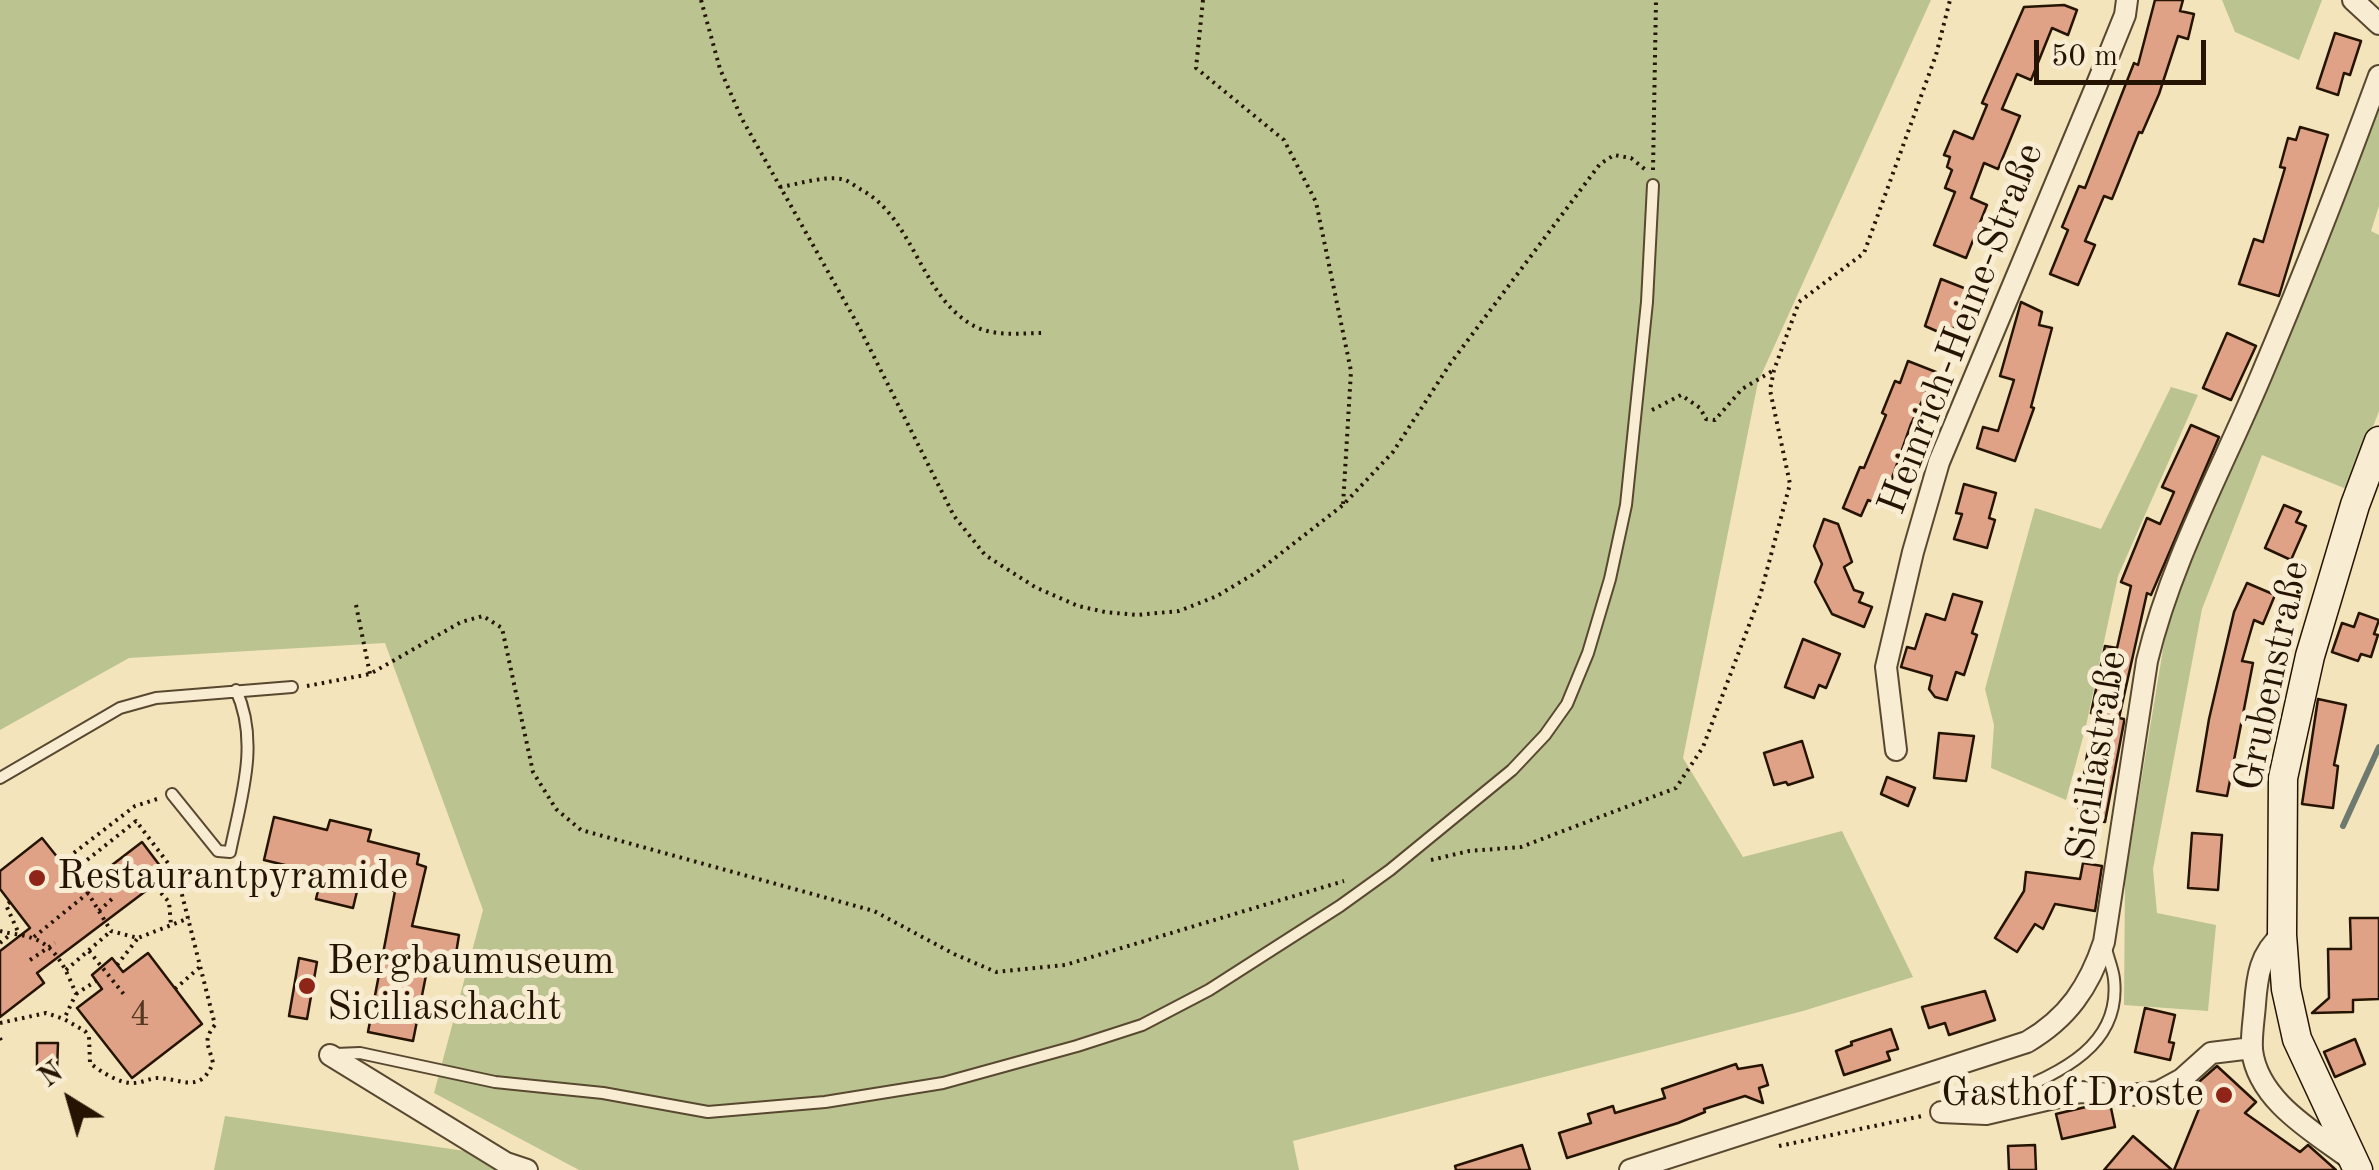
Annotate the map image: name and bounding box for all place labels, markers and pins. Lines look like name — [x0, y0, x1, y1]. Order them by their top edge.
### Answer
place label: Restaurantpyramide — [57, 854, 408, 902]
marker: Restaurantpyramide — [26, 867, 48, 889]
place label: Bergbaumuseum Siciliaschacht — [327, 939, 615, 1033]
marker: Bergbaumuseum Siciliaschacht — [296, 975, 318, 997]
place label: Gasthof Droste — [1941, 1071, 2204, 1119]
marker: Gasthof Droste — [2213, 1084, 2235, 1106]

